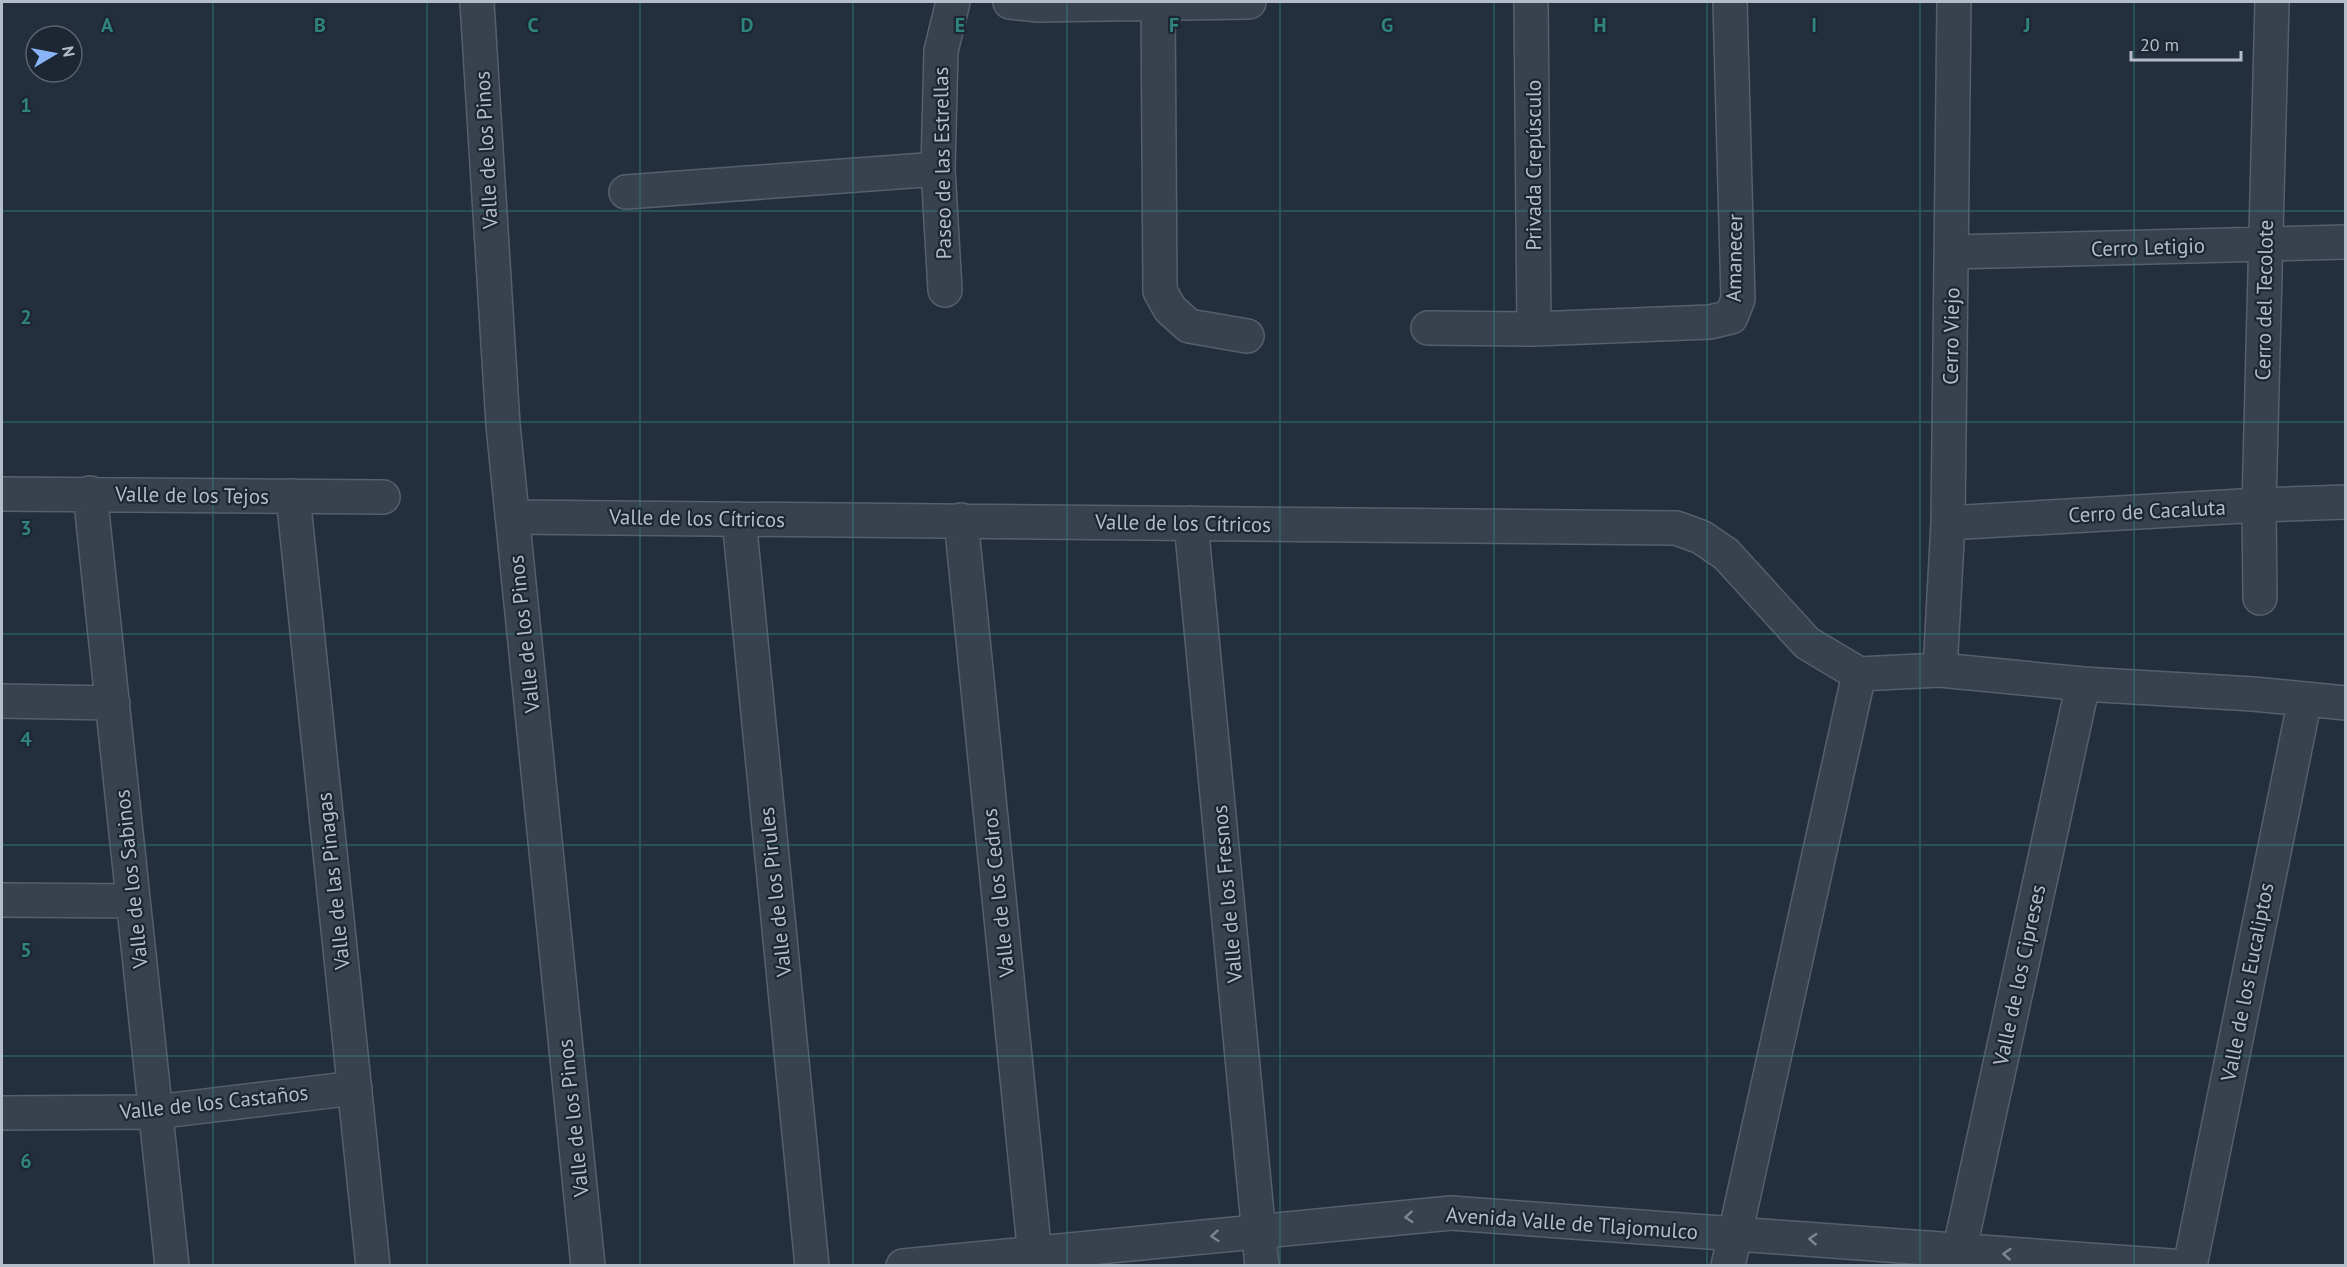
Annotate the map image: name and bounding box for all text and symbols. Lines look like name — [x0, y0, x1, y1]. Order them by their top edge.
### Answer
text: A — [101, 12, 114, 38]
text: B — [314, 12, 326, 38]
text: C — [527, 12, 539, 38]
text: D — [741, 12, 754, 38]
text: E — [955, 12, 965, 38]
text: F — [1169, 12, 1179, 38]
text: G — [1381, 12, 1393, 38]
text: H — [1593, 12, 1607, 38]
text: I — [1811, 12, 1817, 38]
text: J — [2023, 12, 2030, 38]
north arrow — [24, 24, 84, 84]
scale bar — [2131, 24, 2240, 62]
text: 20 m — [2140, 33, 2179, 56]
text: N — [58, 44, 80, 58]
street label: Paseo de las Estrellas — [927, 66, 957, 260]
street label: Valle de los Pinos — [468, 70, 504, 231]
street label: Privada Crepúsculo — [1520, 80, 1547, 250]
text: 1 — [20, 92, 32, 118]
street label: Amanecer — [1720, 214, 1748, 302]
street label: Cerro del Tecolote — [2249, 219, 2279, 381]
street label: Cerro Letigio — [2090, 232, 2206, 262]
street label: Cerro Viejo — [1937, 287, 1965, 385]
text: 2 — [20, 304, 32, 330]
street label: Valle de los Tejos — [114, 480, 269, 510]
street label: Cerro de Cacaluta — [2068, 493, 2226, 529]
street label: Valle de los Cítricos — [608, 503, 785, 533]
street label: Valle de los Cítricos — [1094, 508, 1271, 538]
text: 3 — [20, 515, 32, 541]
street label: Valle de los Pinos — [502, 554, 546, 715]
text: 4 — [20, 726, 32, 752]
street label: Valle de los Sabinos — [108, 788, 154, 971]
street label: Valle de las Pinagas — [310, 791, 356, 972]
street label: Valle de los Fresnos — [1206, 804, 1248, 985]
street label: Valle de los Pirules — [753, 806, 797, 979]
street label: Valle de los Cedros — [976, 807, 1020, 980]
street label: Valle de los Eucaliptos — [2214, 880, 2280, 1085]
street label: Valle de los Cipreses — [1986, 882, 2051, 1069]
text: 5 — [20, 937, 32, 963]
street label: Valle de los Pinos — [551, 1038, 595, 1199]
street label: Valle de los Castaños — [117, 1079, 310, 1125]
text: 6 — [20, 1148, 32, 1174]
street label: Avenida Valle de Tlajomulco — [1445, 1201, 1699, 1245]
one-way arrow — [1405, 1210, 1414, 1223]
one-way arrow — [1210, 1229, 1220, 1242]
one-way arrow — [1808, 1233, 1817, 1246]
one-way arrow — [2003, 1248, 2012, 1261]

